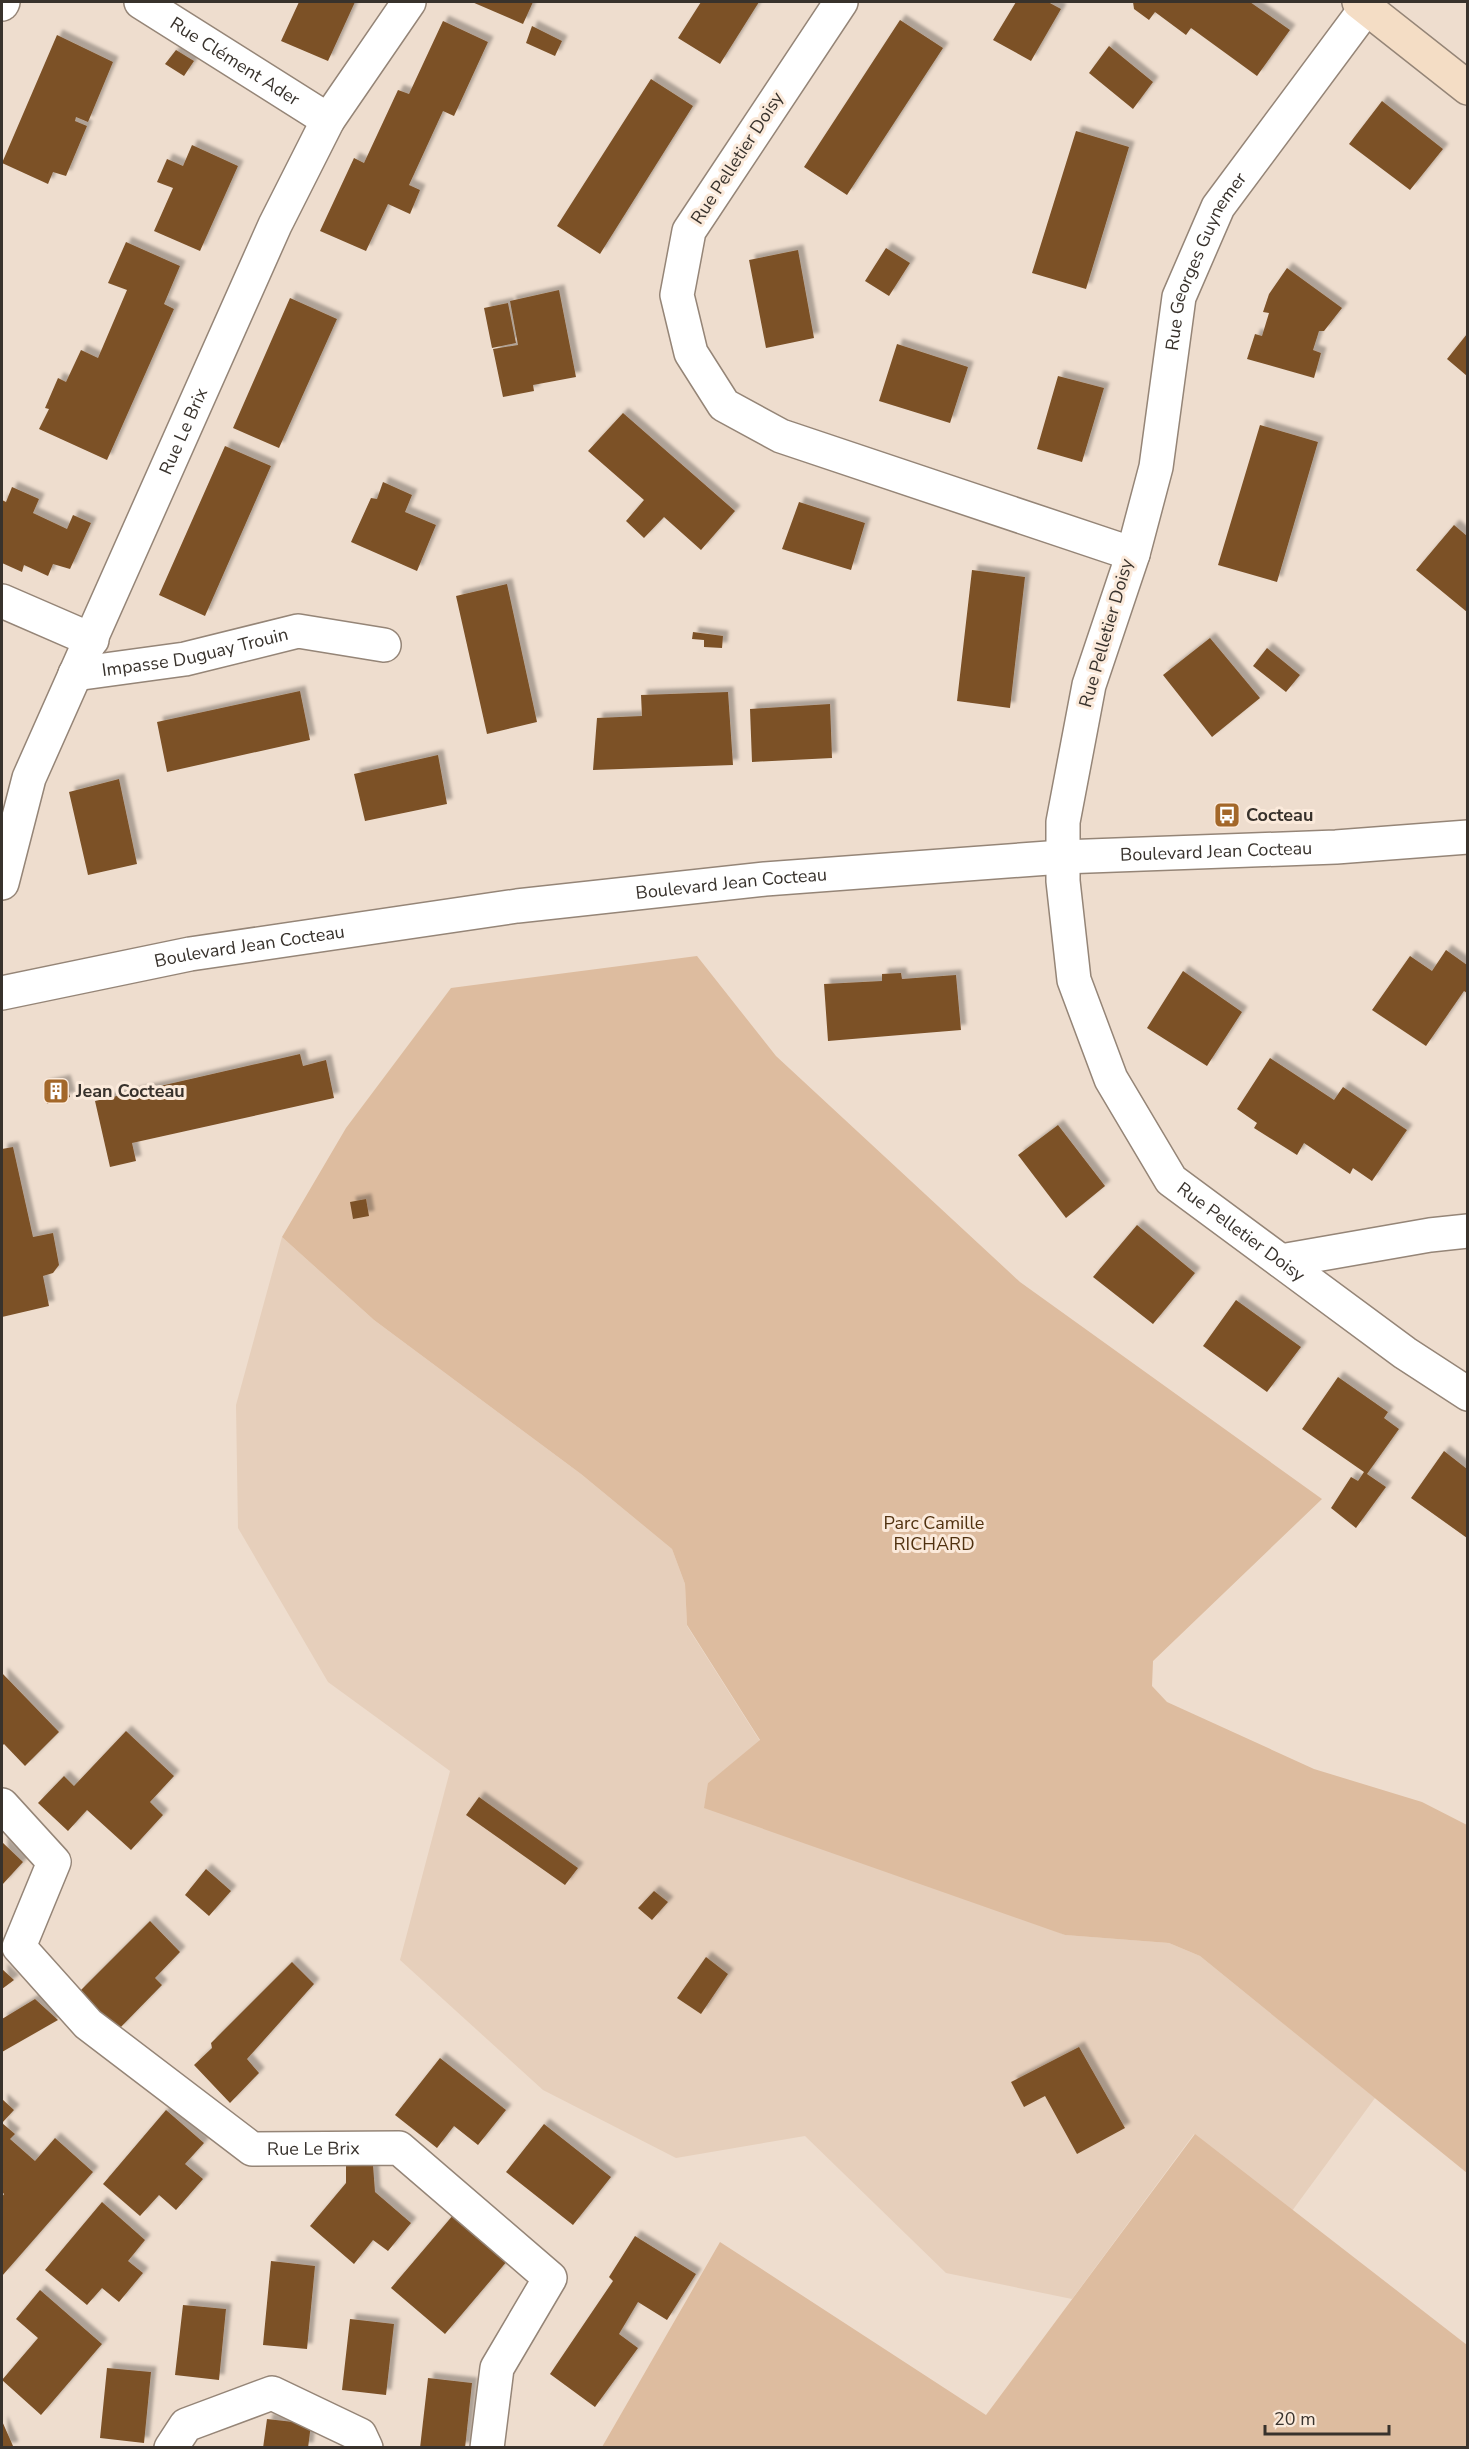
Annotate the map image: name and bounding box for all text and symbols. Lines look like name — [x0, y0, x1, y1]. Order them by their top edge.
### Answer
street label: Rue Clément Ader — [165, 11, 305, 111]
street label: Rue Pelletier Doisy — [685, 86, 789, 229]
street label: Rue Georges Guynemer — [1160, 167, 1252, 352]
street label: Rue Le Brix — [154, 384, 213, 478]
street label: Rue Pelletier Doisy — [1073, 555, 1139, 710]
street label: Impasse Duguay Trouin — [100, 622, 291, 682]
bus stop icon: Cocteau — [1212, 800, 1242, 830]
place label: Cocteau — [1246, 803, 1313, 827]
street label: Boulevard Jean Cocteau — [1120, 836, 1313, 867]
street label: Boulevard Jean Cocteau — [634, 862, 828, 905]
street label: Boulevard Jean Cocteau — [152, 919, 346, 973]
building icon: Jean Cocteau — [41, 1076, 71, 1106]
place label: Jean Cocteau — [75, 1079, 185, 1103]
street label: Rue Pelletier Doisy — [1172, 1177, 1311, 1288]
park label: Parc Camille RICHARD — [884, 1511, 984, 1556]
street label: Rue Le Brix — [267, 2136, 360, 2161]
scale bar — [1265, 2398, 1390, 2436]
text: 20 m — [1274, 2407, 1316, 2431]

